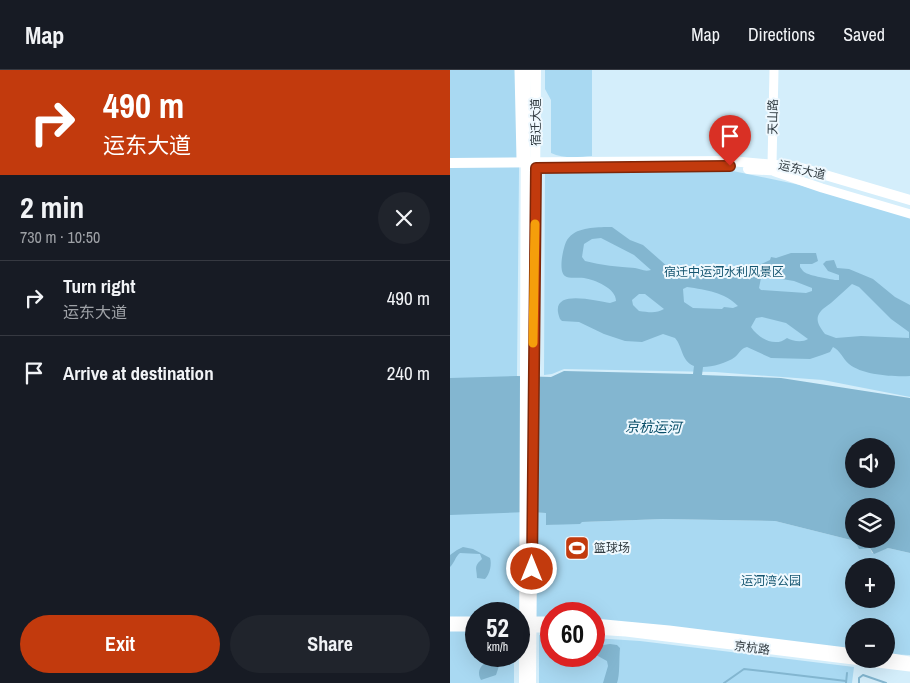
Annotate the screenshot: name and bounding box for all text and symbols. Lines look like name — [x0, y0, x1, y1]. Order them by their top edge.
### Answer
text: Map — [25, 19, 64, 51]
text: Map — [691, 22, 720, 47]
text: Directions — [748, 22, 815, 47]
text: Saved — [843, 22, 885, 47]
text: 490 m — [103, 82, 184, 129]
icon: right — [20, 90, 85, 155]
street label: 宿迁大道 — [528, 98, 544, 146]
street label: 天山路 — [765, 99, 781, 135]
pin — [709, 115, 751, 166]
icon: arrive — [716, 122, 744, 150]
text: 运东大道 — [103, 130, 191, 160]
street label: 运东大道 — [777, 157, 827, 183]
text: 2 min — [20, 187, 84, 227]
button: close — [378, 192, 430, 244]
text: 730 m · 10:50 — [20, 226, 100, 248]
park label: 宿迁中运河水利风景区 — [664, 264, 784, 280]
text: Turn right — [63, 273, 135, 299]
icon: right — [20, 284, 48, 312]
text: 490 m — [387, 285, 430, 311]
text: 运东大道 — [63, 301, 127, 323]
icon: arrive — [20, 359, 48, 387]
text: Arrive at destination — [63, 360, 214, 386]
text: 240 m — [387, 360, 430, 386]
water label: 京杭运河 — [625, 418, 684, 437]
map controls — [845, 438, 895, 668]
button: sound — [845, 438, 895, 488]
button: layers — [845, 498, 895, 548]
sports icon: 篮球场 — [564, 535, 590, 561]
place label: 篮球场 — [594, 540, 630, 556]
position arrow — [505, 542, 557, 594]
button: + — [845, 558, 895, 608]
park label: 运河湾公园 — [741, 573, 801, 589]
speed limit sign: 60 — [540, 602, 605, 667]
text: 52 — [486, 611, 509, 645]
button: Exit — [20, 615, 220, 673]
button: Share — [230, 615, 430, 673]
button: − — [845, 618, 895, 668]
street label: 京杭路 — [733, 638, 771, 658]
text: km/h — [487, 639, 508, 655]

